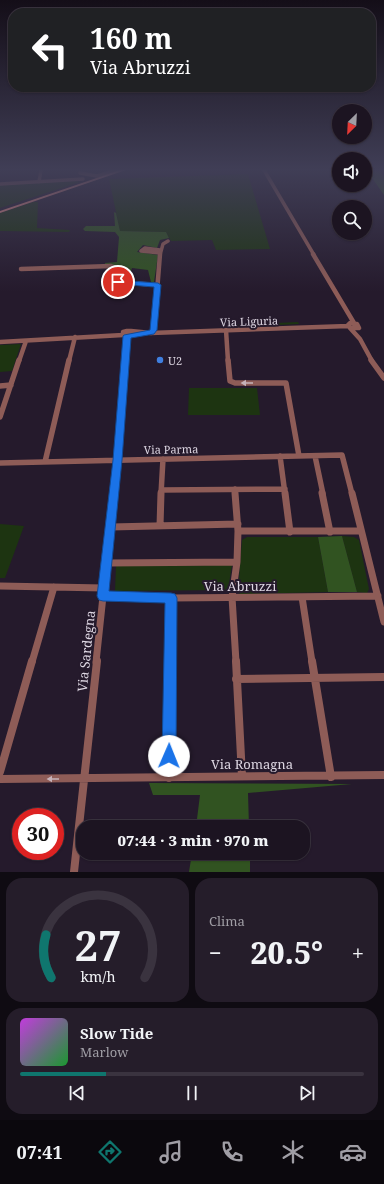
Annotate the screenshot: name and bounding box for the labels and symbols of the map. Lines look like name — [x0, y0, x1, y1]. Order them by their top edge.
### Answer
north arrow — [332, 104, 372, 144]
pin — [101, 265, 135, 299]
street label: Via Liguria — [220, 312, 278, 330]
place label: U2 — [168, 353, 182, 368]
marker: U2 — [155, 355, 165, 365]
one-way arrow — [240, 380, 253, 386]
street label: Via Parma — [144, 441, 198, 457]
street label: Via Abruzzi — [204, 577, 276, 595]
street label: Via Sardegna — [73, 609, 99, 693]
position arrow — [148, 735, 190, 777]
street label: Via Romagna — [211, 755, 293, 773]
one-way arrow — [46, 776, 59, 782]
speed limit sign: 30 — [12, 808, 64, 860]

